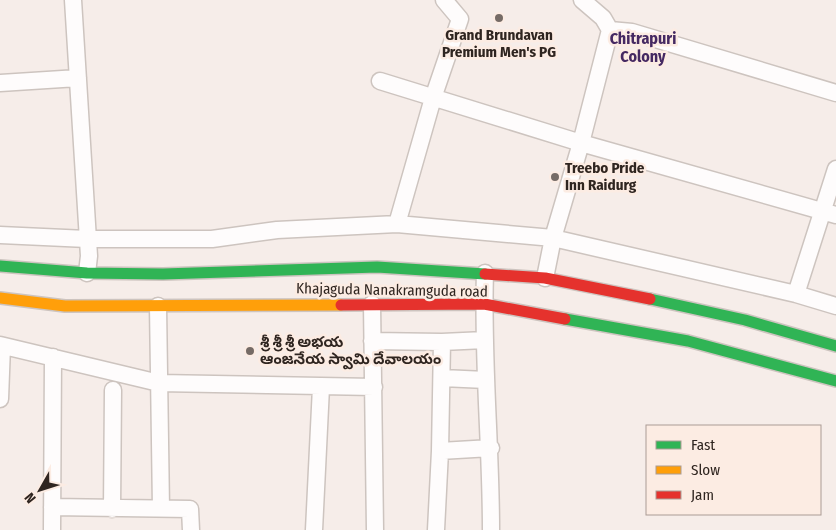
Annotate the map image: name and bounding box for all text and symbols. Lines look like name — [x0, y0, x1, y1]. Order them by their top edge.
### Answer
marker: Grand Brundavan Premium Men's PG — [493, 12, 505, 24]
place label: Grand Brundavan Premium Men's PG — [442, 26, 556, 61]
district label: Chitrapuri Colony — [610, 29, 676, 66]
place label: Treebo Pride Inn Raidurg — [565, 159, 645, 194]
marker: Treebo Pride Inn Raidurg — [549, 171, 561, 183]
street label: Khajaguda Nanakramguda road — [296, 279, 488, 301]
place label: శ్రీ శ్రీ శ్రీ అభయ ఆంజనేయ స్వామి దేవాలయం — [260, 333, 441, 370]
marker: శ్రీ శ్రీ శ్రీ అభయ ఆంజనేయ స్వామి దేవాలయం — [244, 345, 256, 357]
legend — [646, 425, 821, 515]
text: Fast — [691, 436, 715, 454]
text: Slow — [691, 461, 720, 479]
north arrow — [15, 465, 65, 515]
text: Jam — [691, 486, 714, 504]
text: N — [21, 489, 40, 506]

